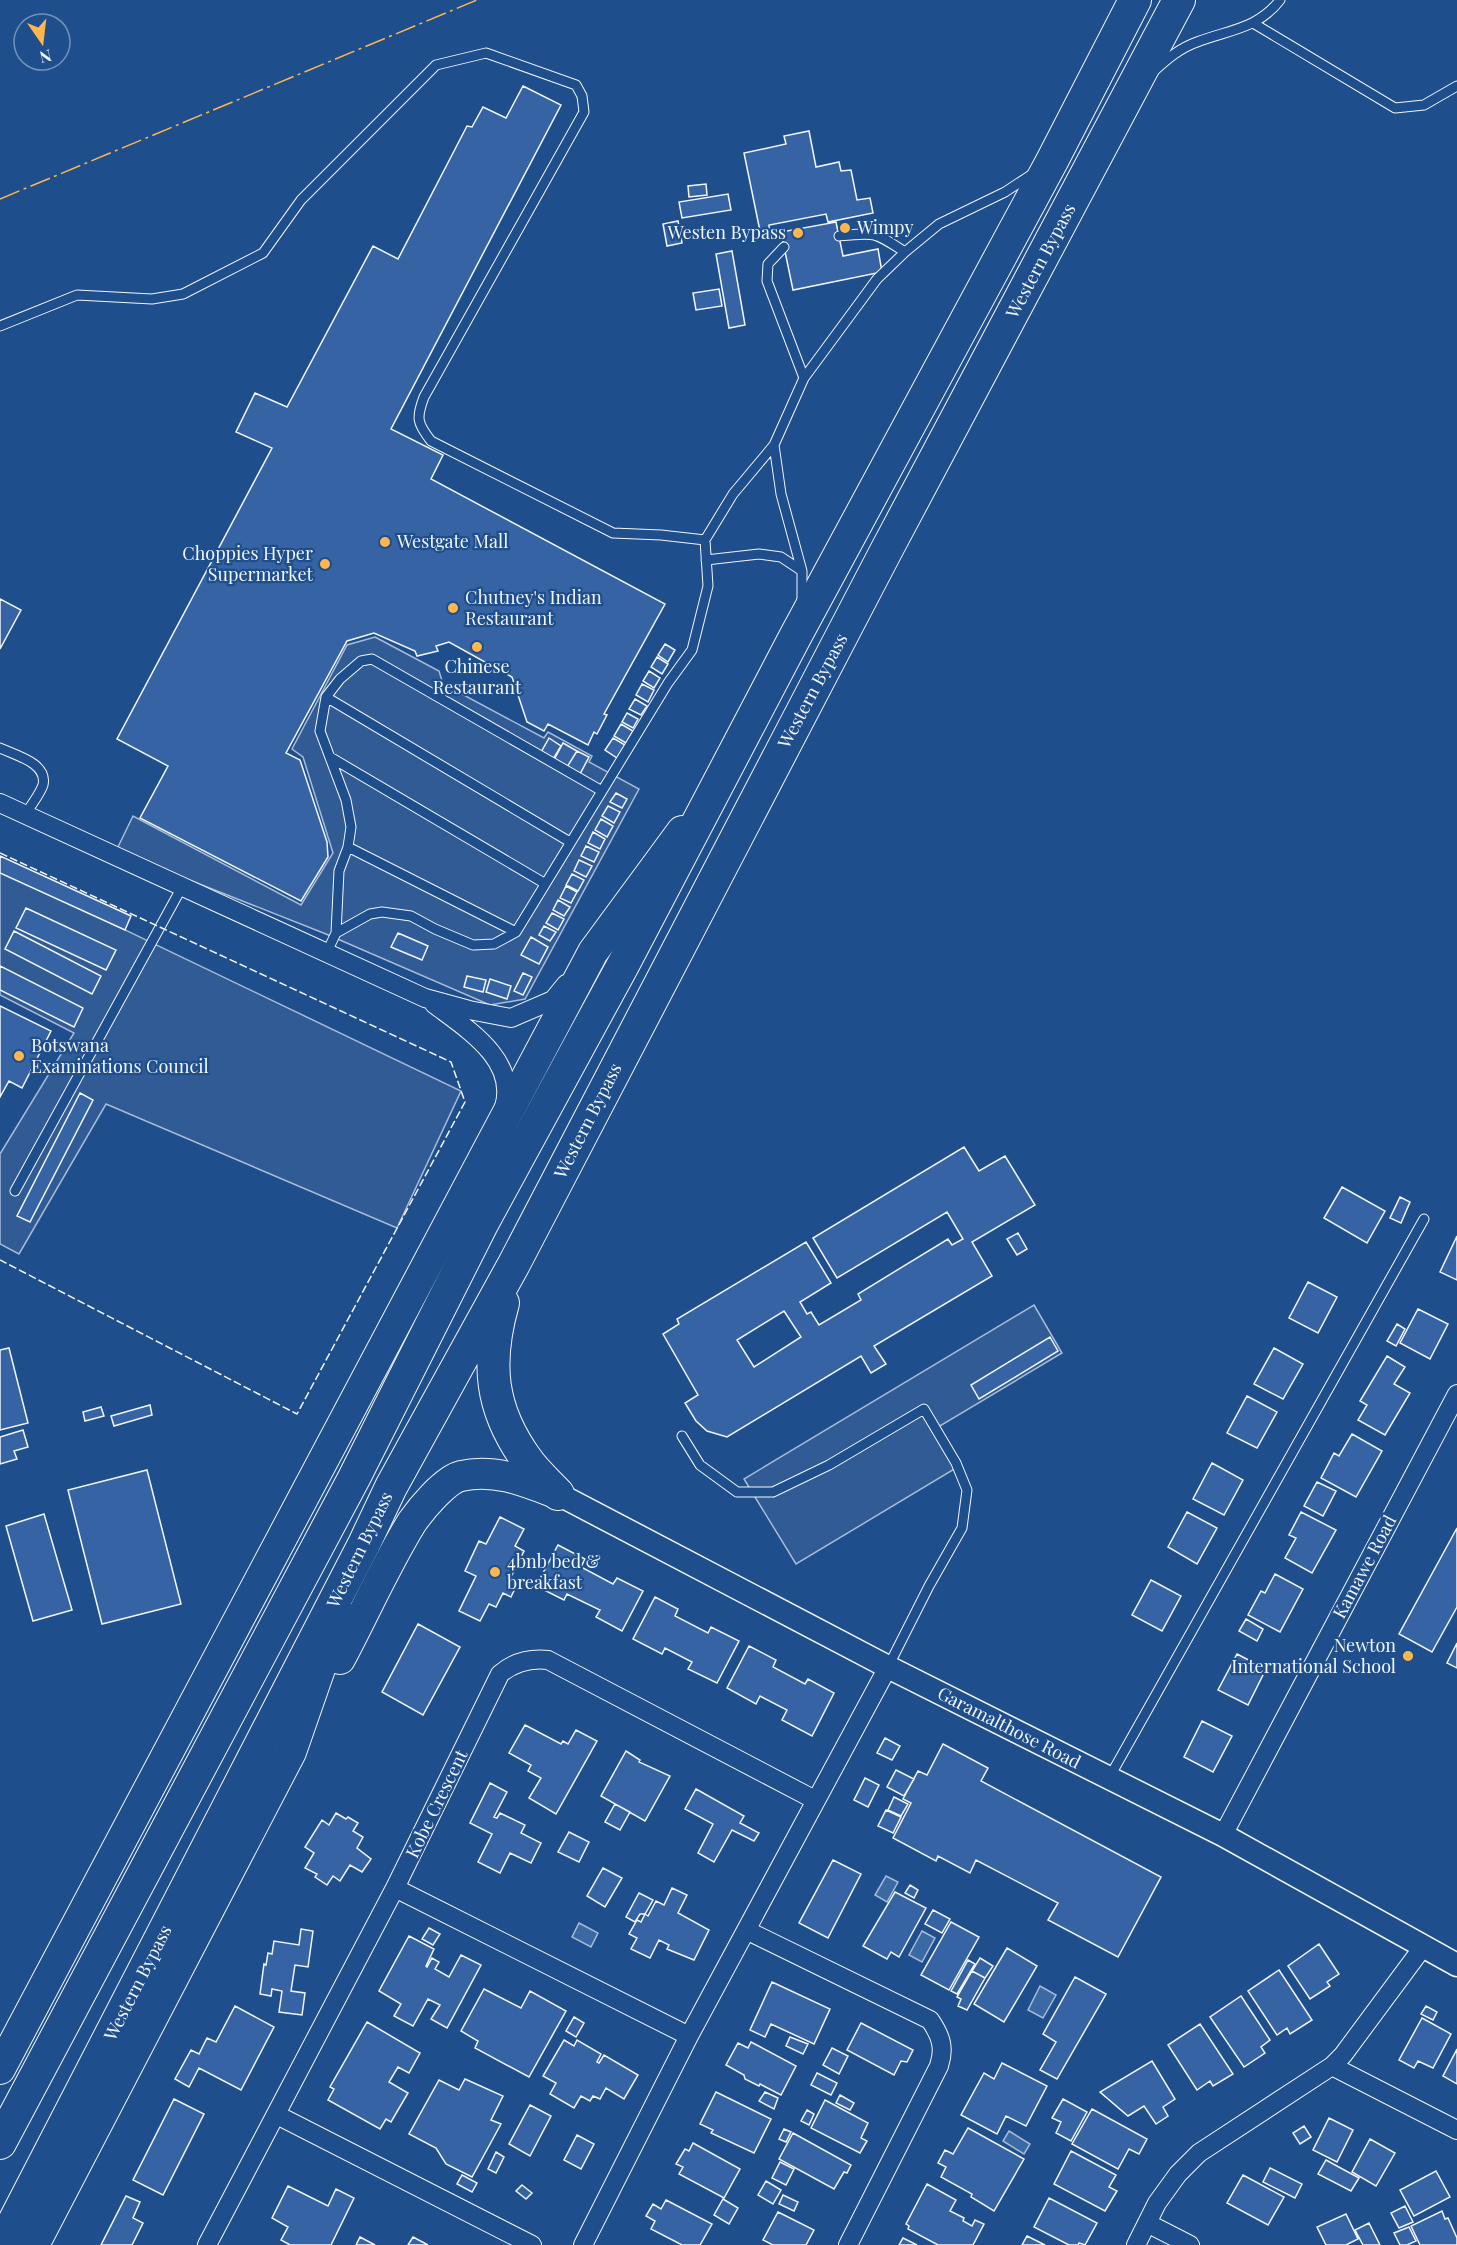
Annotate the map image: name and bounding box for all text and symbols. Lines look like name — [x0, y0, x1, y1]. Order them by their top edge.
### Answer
north arrow — [12, 12, 72, 72]
text: N — [37, 45, 54, 69]
street label: Western Bypass — [999, 199, 1080, 323]
place label: Wimpy — [856, 215, 913, 239]
place label: Westen Bypass — [667, 220, 786, 244]
marker: Wimpy — [838, 221, 852, 235]
marker: Westen Bypass — [791, 226, 805, 240]
place label: Westgate Mall — [396, 529, 508, 553]
marker: Westgate Mall — [378, 535, 392, 549]
place label: Choppies Hyper Supermarket — [182, 541, 314, 586]
marker: Choppies Hyper Supermarket — [318, 557, 332, 571]
place label: Chutney's Indian Restaurant — [465, 585, 602, 630]
marker: Chutney's Indian Restaurant — [446, 601, 460, 615]
street label: Western Bypass — [771, 629, 852, 753]
marker: Chinese Restaurant — [470, 640, 484, 654]
place label: Chinese Restaurant — [433, 654, 522, 699]
place label: Botswana Examinations Council — [31, 1033, 209, 1078]
marker: Botswana Examinations Council — [12, 1049, 26, 1063]
street label: Western Bypass — [547, 1059, 627, 1183]
street label: Western Bypass — [320, 1487, 398, 1613]
street label: Kamawe Road — [1327, 1510, 1402, 1622]
place label: 4bnb bed & breakfast — [507, 1549, 601, 1594]
marker: 4bnb bed & breakfast — [488, 1565, 502, 1579]
place label: Newton International School — [1231, 1633, 1396, 1678]
marker: Newton International School — [1401, 1649, 1415, 1663]
street label: Garamalthose Road — [934, 1681, 1086, 1774]
street label: Kobe Crescent — [400, 1745, 473, 1862]
street label: Western Bypass — [97, 1921, 177, 2045]

